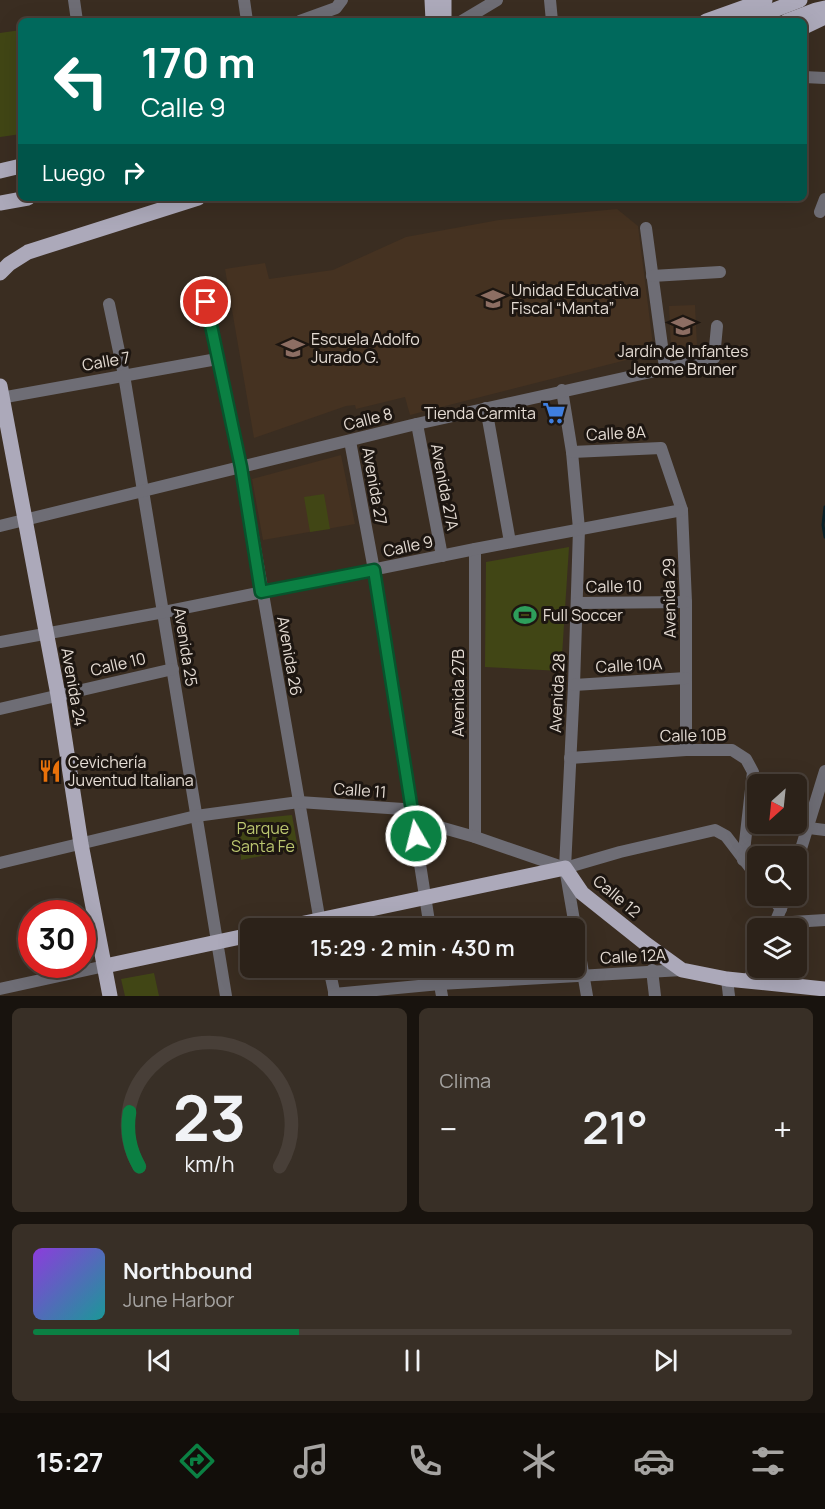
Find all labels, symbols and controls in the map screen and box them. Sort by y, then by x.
text: 170 m [141,33,256,91]
icon: left [42,42,120,120]
text: Calle 9 [141,88,226,125]
icon: right [117,156,150,189]
text: Luego [42,158,105,188]
pin [180,276,231,327]
place label: Unidad Educativa Fiscal “Manta” [511,279,639,319]
icon: arrive [189,285,222,318]
school or university icon: Unidad Educativa Fiscal “Manta” [480,286,506,312]
school or university icon: Jardín de Infantes Jerome Bruner [670,313,696,339]
place label: Escuela Adolfo Jurado G. [311,328,420,368]
school or university icon: Escuela Adolfo Jurado G. [280,335,306,361]
place label: Jardín de Infantes Jerome Bruner [618,340,748,380]
street label: Calle 7 [80,346,132,376]
supermarket icon: Tienda Carmita [541,400,567,426]
street label: Calle 8 [341,402,395,436]
place label: Tienda Carmita [424,402,536,424]
street label: Calle 8A [586,420,646,446]
street label: Avenida 27A [426,442,464,532]
street label: Avenida 27 [357,445,393,527]
street label: Calle 9 [381,530,435,562]
street label: Avenida 29 [657,558,681,638]
street label: Calle 10 [586,575,642,597]
sports icon: Full Soccer [512,602,538,628]
place label: Full Soccer [543,604,623,626]
street label: Avenida 25 [169,606,203,688]
street label: Avenida 26 [272,615,308,697]
street label: Avenida 24 [56,646,92,728]
street label: Calle 10 [88,647,148,681]
street label: Avenida 27B [447,649,469,737]
street label: Calle 10A [595,652,663,678]
street label: Avenida 28 [544,653,570,733]
street label: Calle 10B [660,723,726,747]
place label: Cevichería Juventud Italiana [68,751,194,791]
restaurant icon: Cevichería Juventud Italiana [37,758,63,784]
north arrow [747,774,807,834]
map controls [747,774,807,978]
street label: Calle 11 [333,777,387,803]
position arrow [384,804,448,868]
park label: Parque Santa Fe [231,817,295,857]
button: search [747,846,807,906]
street label: Calle 12 [589,870,645,922]
speed limit sign: 30 [18,900,96,978]
button: layers [747,918,807,978]
text: 15:29 · 2 min · 430 m [310,933,515,963]
street label: Calle 12A [600,943,666,969]
text: Clima [440,1067,491,1094]
text: 23 [173,1074,246,1160]
text: 21° [582,1096,648,1158]
text: − [440,1106,457,1151]
text: + [773,1106,792,1151]
text: km/h [184,1149,234,1178]
text: Northbound [123,1256,253,1286]
text: June Harbor [123,1286,235,1313]
icon: previous [143,1344,176,1377]
icon: pause [396,1344,429,1377]
icon: next [649,1344,682,1377]
icon: directions [176,1440,218,1482]
icon: music [290,1440,332,1482]
icon: phone [404,1440,446,1482]
icon: climate [518,1440,560,1482]
icon: car [633,1440,675,1482]
icon: filters [747,1440,789,1482]
text: 15:27 [36,1443,104,1480]

